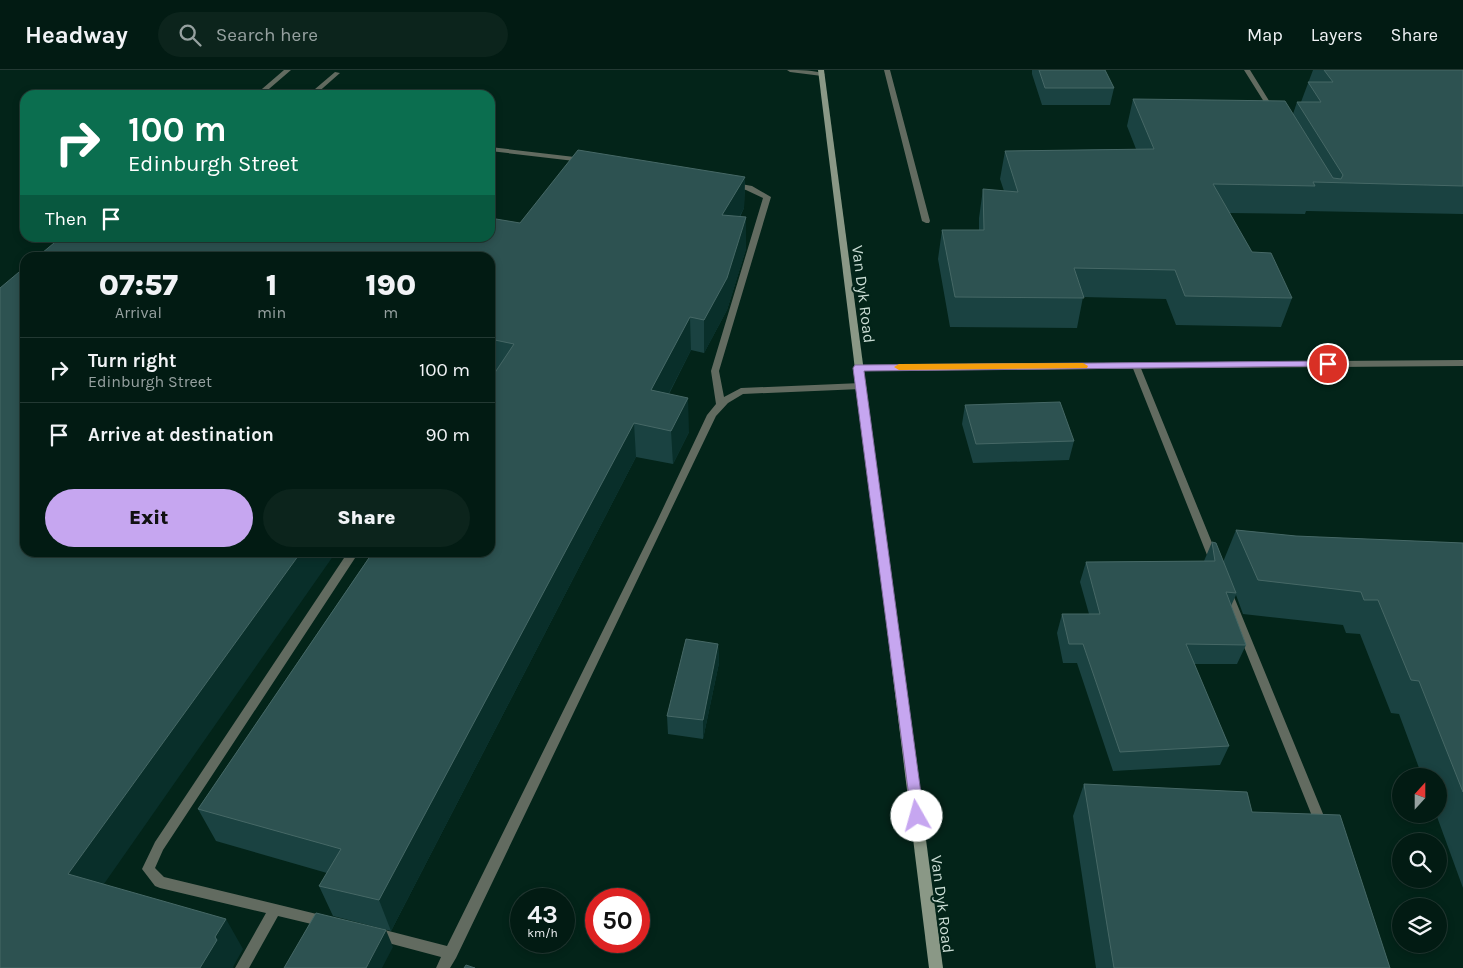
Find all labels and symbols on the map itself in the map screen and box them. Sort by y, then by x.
street label: Van Dyk Road [848,244,879,344]
pin [1307,343,1349,385]
north arrow [1392,768,1448,822]
position arrow [890,789,942,841]
street label: Van Dyk Road [927,854,958,954]
speed limit sign: 50 [585,888,650,953]

